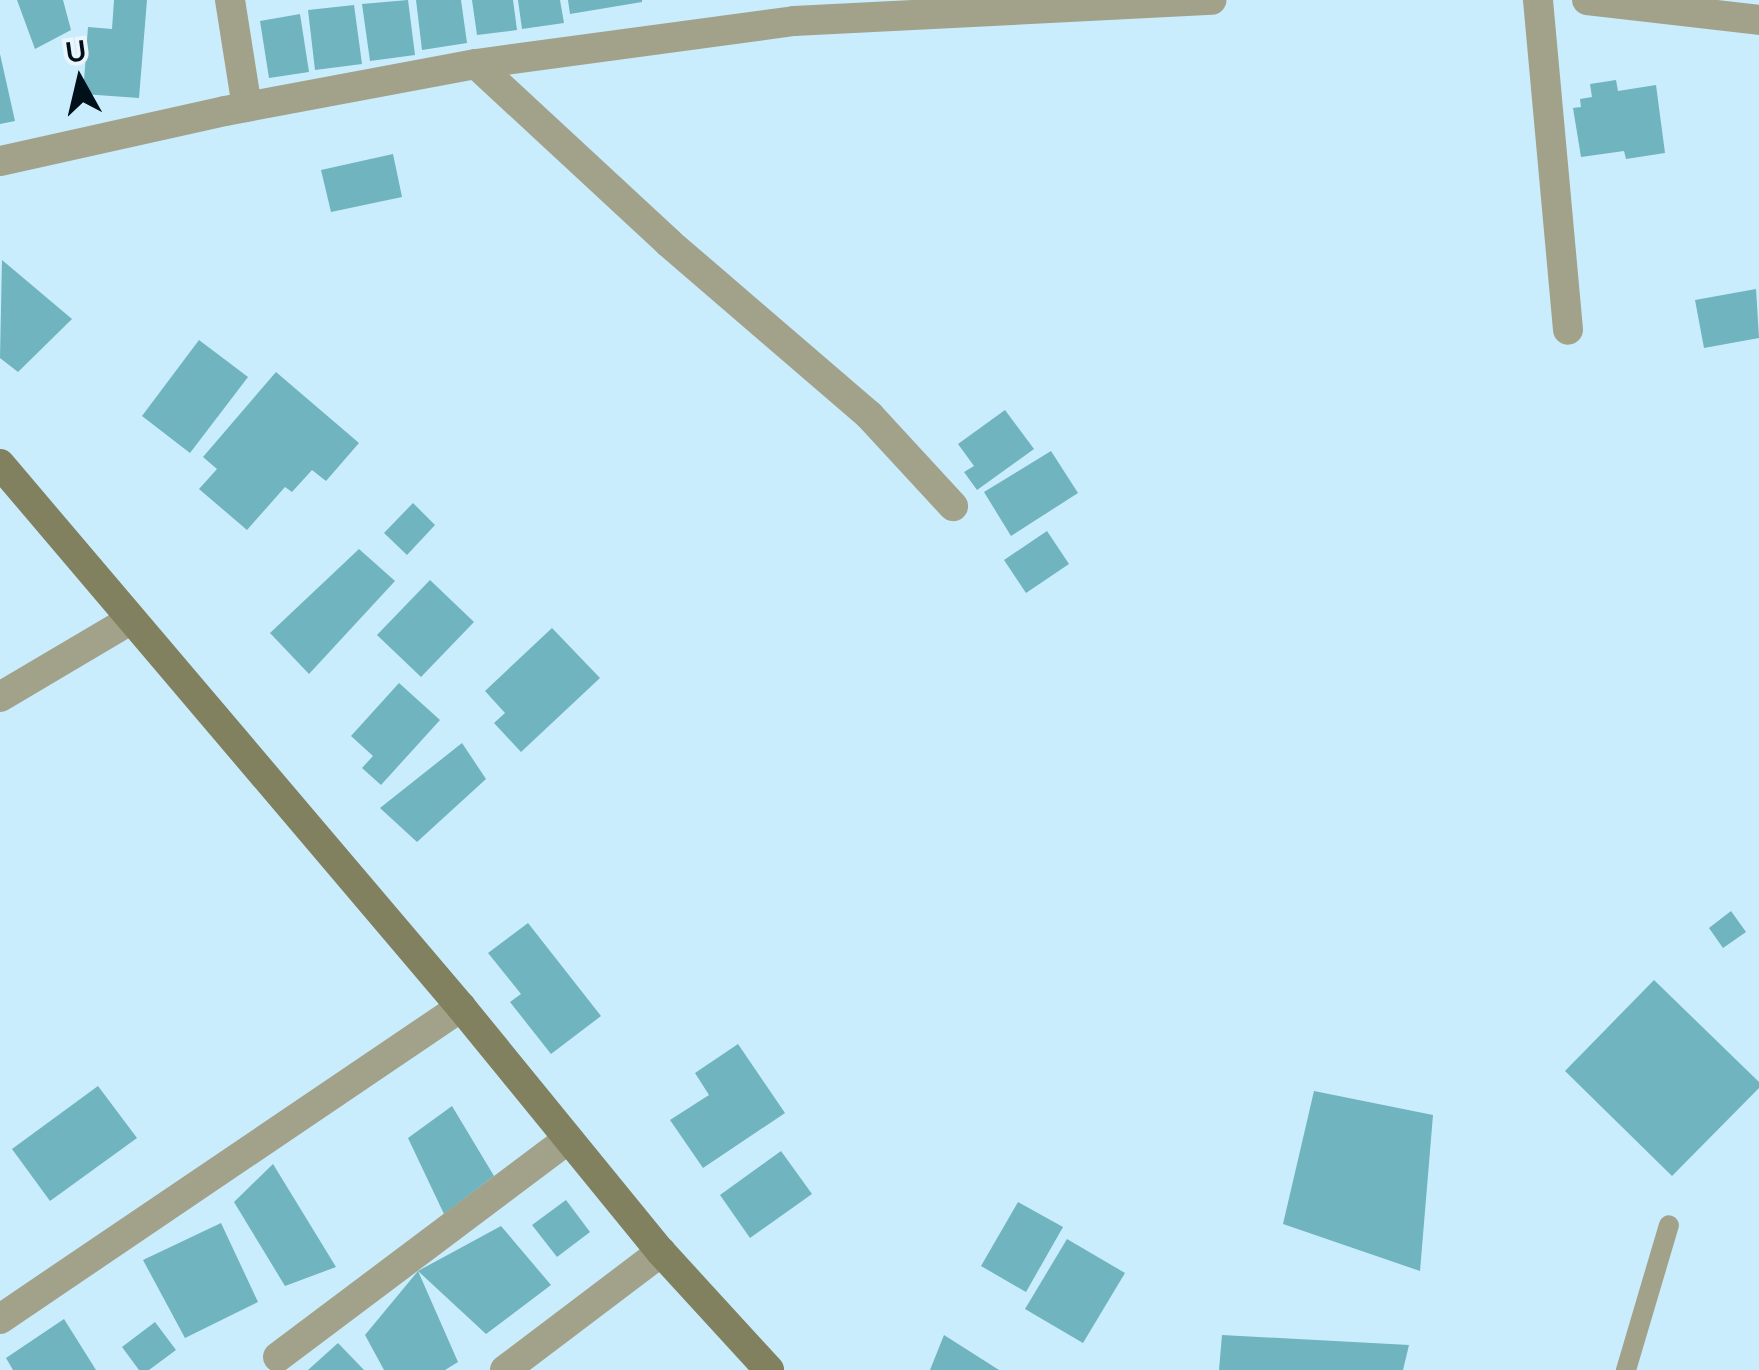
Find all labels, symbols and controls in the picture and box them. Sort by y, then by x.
north arrow [30,30,130,130]
text: U [63,32,88,69]

